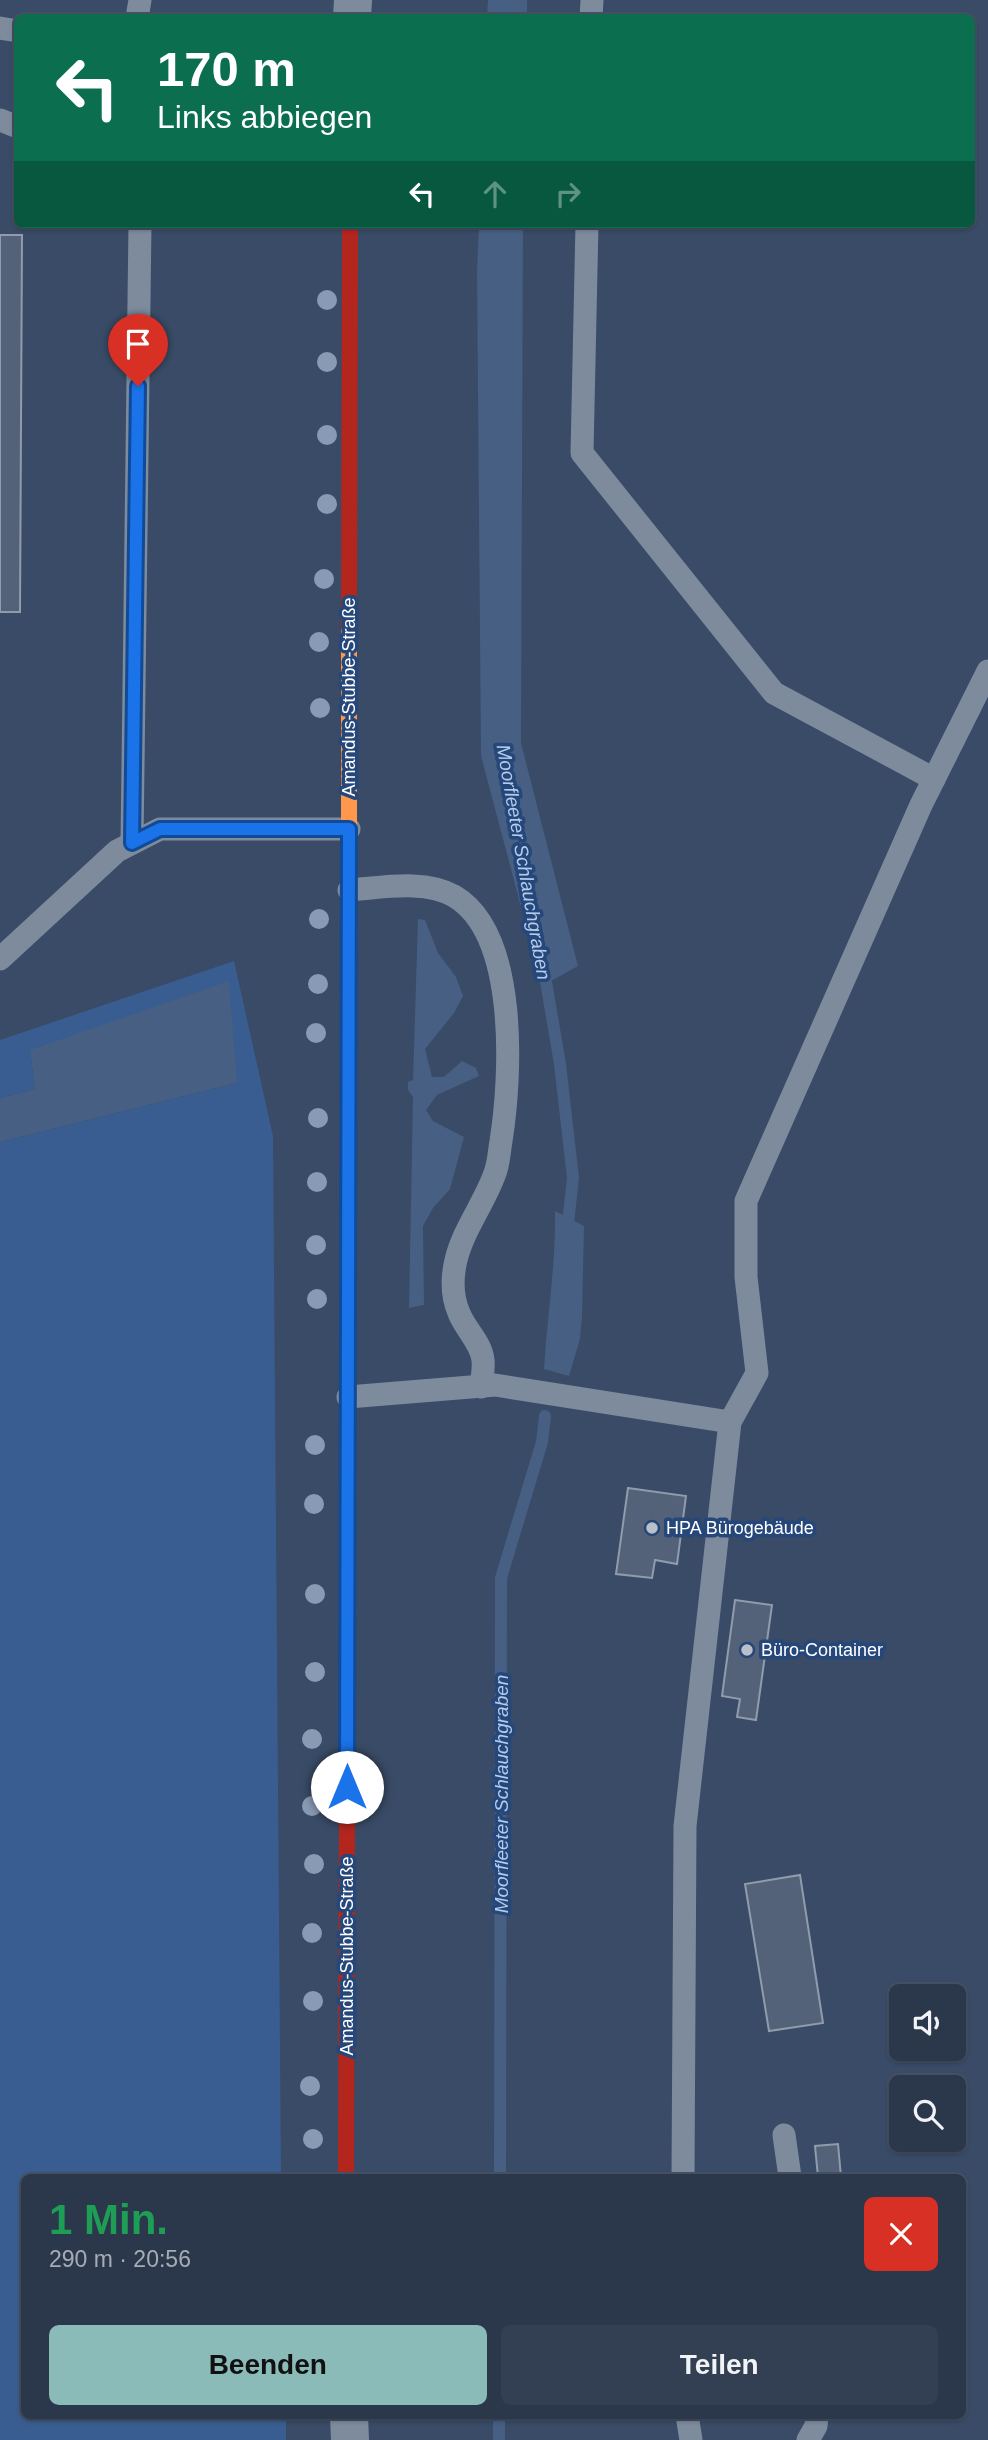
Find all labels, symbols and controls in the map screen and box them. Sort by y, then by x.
icon: left [42,42,133,133]
text: 170 m [157,42,296,96]
text: Links abbiegen [157,99,372,135]
icon: left [403,175,441,213]
icon: ahead [476,175,514,213]
icon: right [549,175,587,213]
pin [108,314,168,386]
icon: arrive [119,325,157,363]
street label: Amandus-Stubbe-Straße [339,597,359,797]
water label: Moorfleeter Schlauchgraben [492,743,555,981]
place label: HPA Bürogebäude [666,1518,814,1538]
marker: HPA Bürogebäude [644,1520,660,1536]
place label: Büro-Container [761,1640,883,1660]
marker: Büro-Container [739,1642,755,1658]
water label: Moorfleeter Schlauchgraben [491,1675,512,1913]
position arrow [310,1750,384,1824]
street label: Amandus-Stubbe-Straße [337,1856,357,2056]
map controls [889,1984,966,2152]
button: sound [889,1984,966,2061]
button: search [889,2075,966,2152]
text: 1 Min. [49,2196,168,2243]
button: close [864,2197,938,2271]
text: 290 m · 20:56 [49,2246,191,2272]
button: Beenden [49,2325,487,2405]
button: Teilen [501,2325,938,2405]

